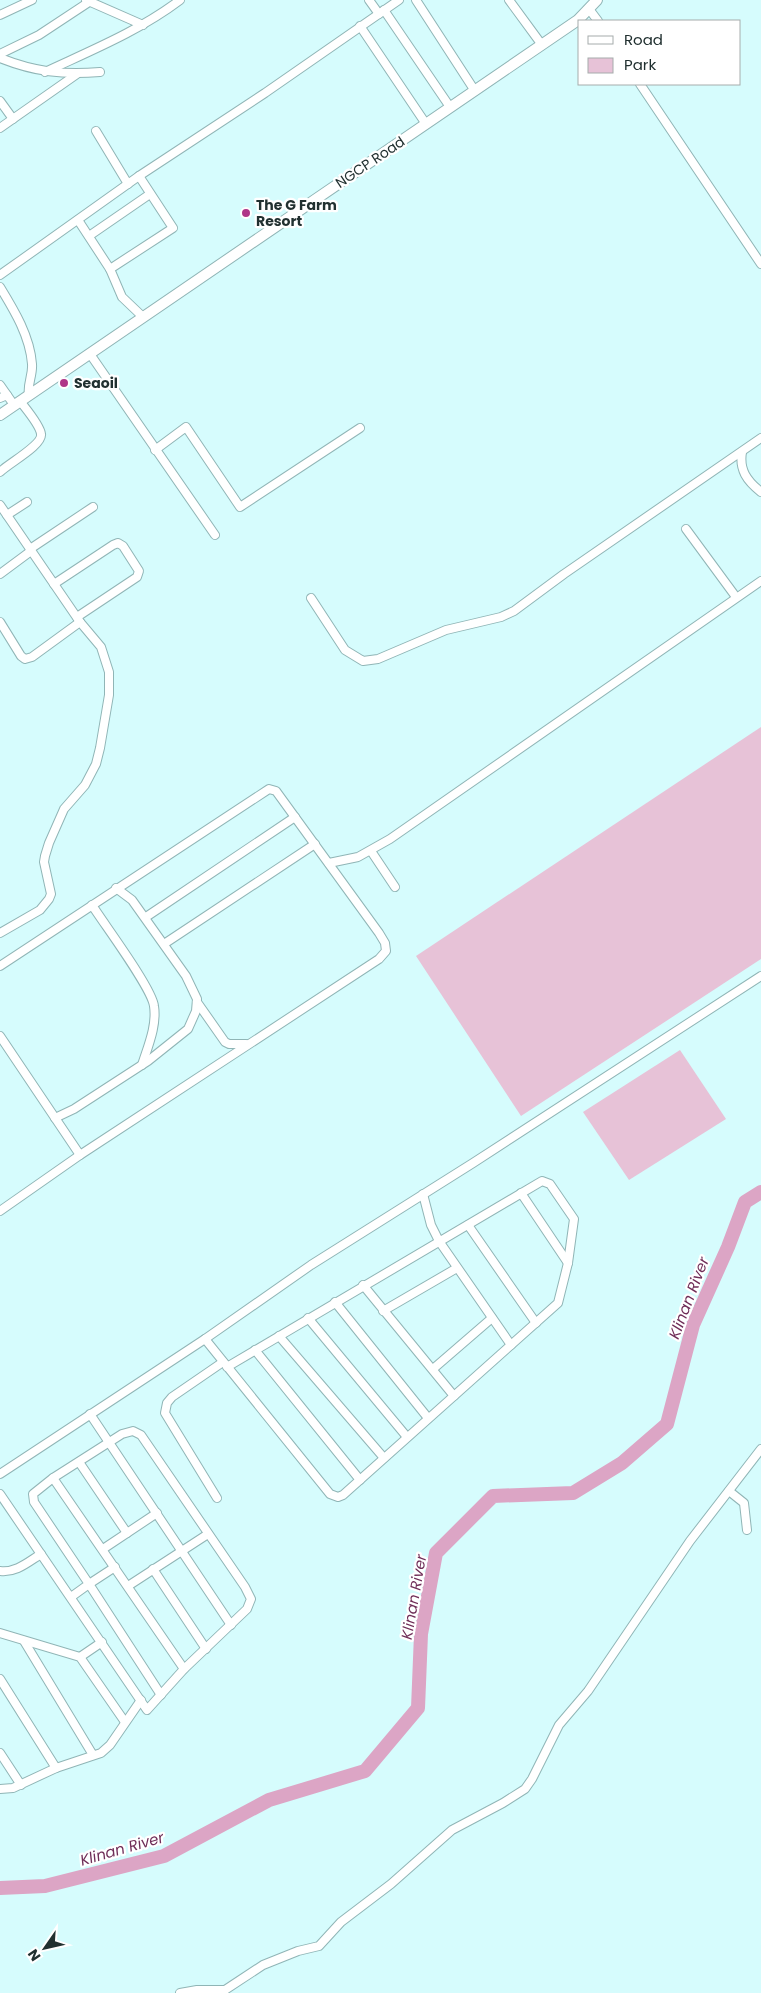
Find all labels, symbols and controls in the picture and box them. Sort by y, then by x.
legend [578,20,741,85]
text: Road [624,29,663,50]
text: Park [624,54,656,75]
street label: NGCP Road [331,131,409,193]
place label: The G Farm Resort [256,195,337,231]
marker: The G Farm Resort [240,207,252,219]
place label: Seaoil [74,373,118,393]
marker: Seaoil [58,377,70,389]
water label: Klinan River [663,1253,714,1342]
water label: Klinan River [396,1552,431,1641]
water label: Klinan River [77,1826,167,1871]
north arrow [20,1923,70,1973]
text: N [23,1945,45,1965]

